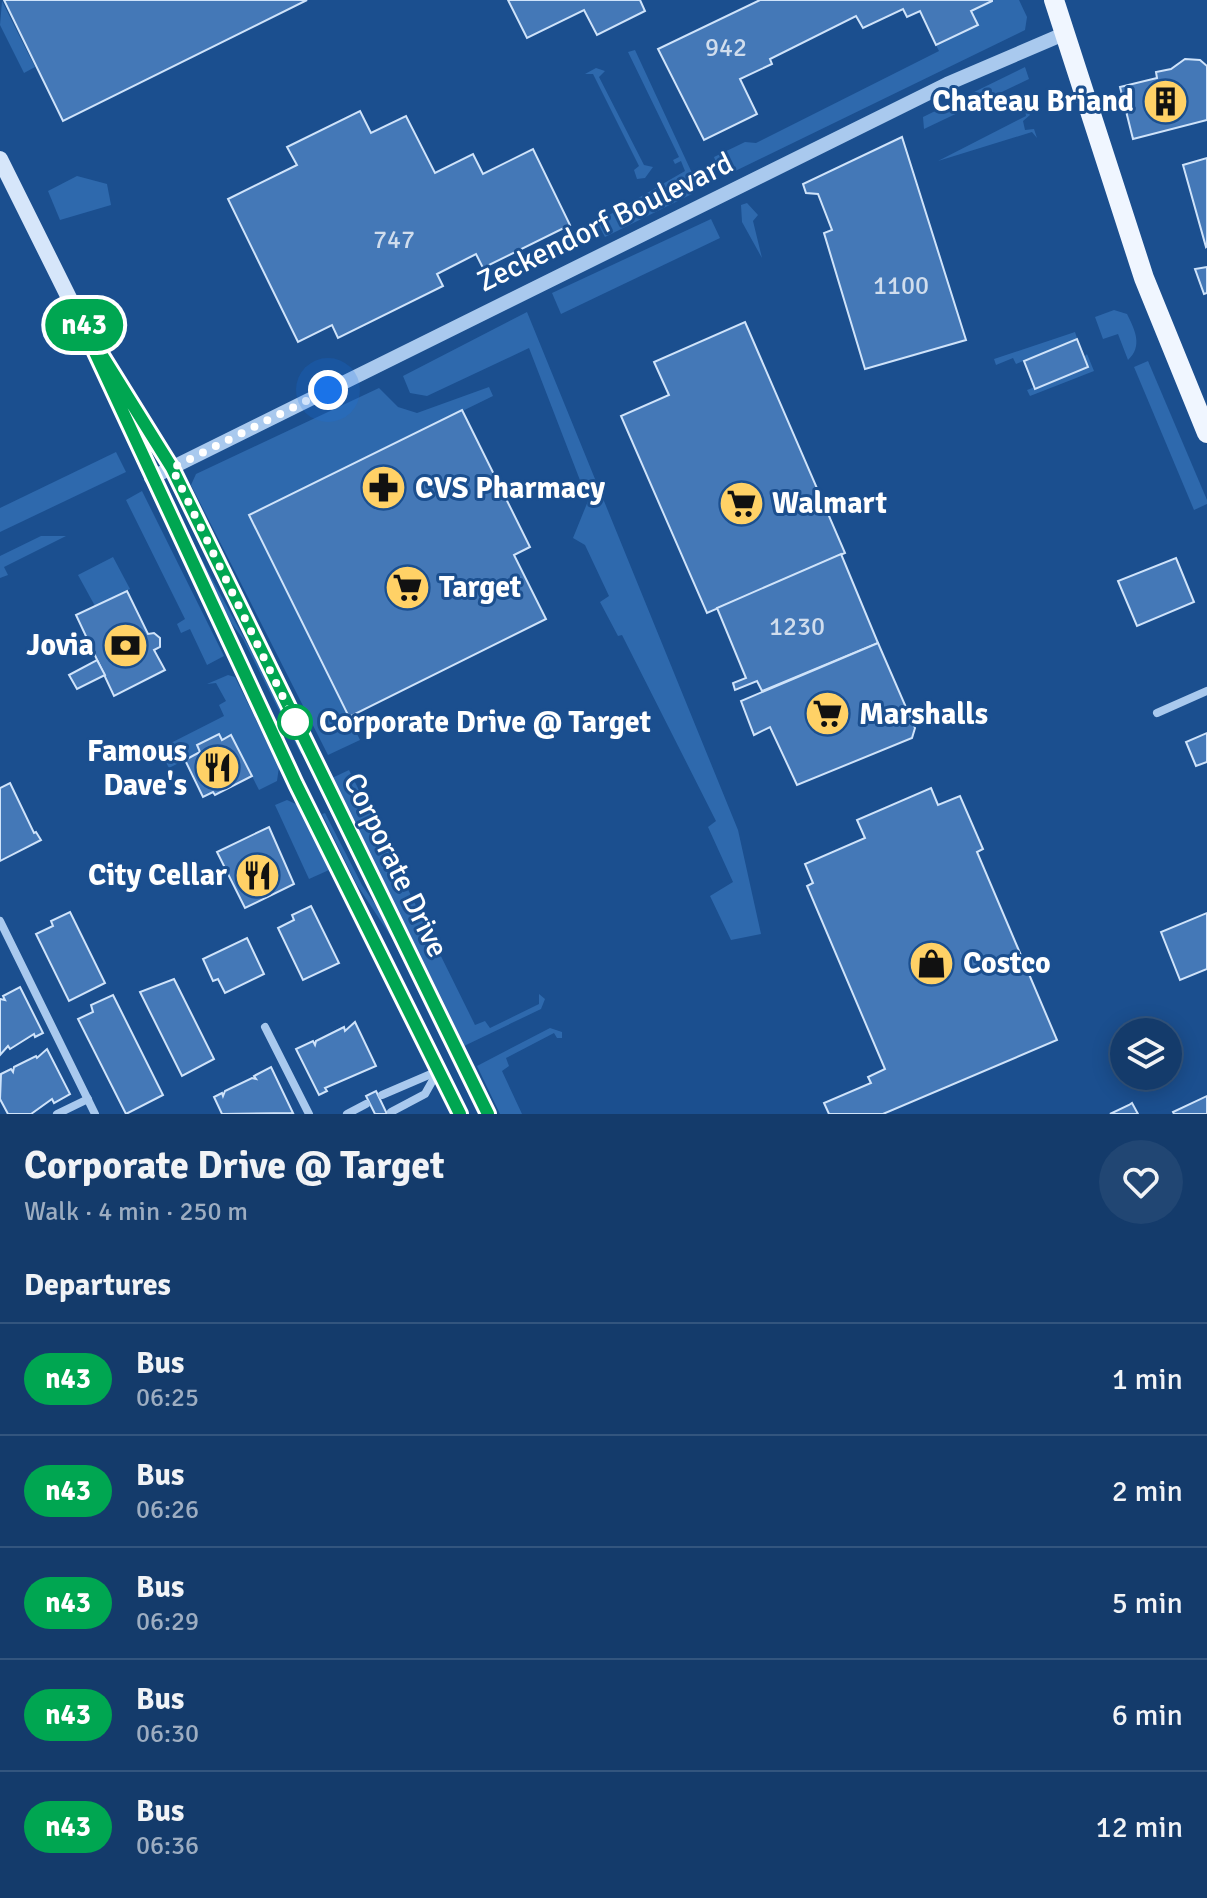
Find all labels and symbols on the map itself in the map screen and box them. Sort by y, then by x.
house number: 942 [705,32,747,64]
building icon: Chateau Briand [1141,77,1189,125]
place label: Chateau Briand [932,83,1134,120]
street label: Zeckendorf Boulevard [471,144,739,300]
house number: 747 [373,224,415,256]
house number: 1100 [873,270,929,302]
line badge: n43 [38,299,130,351]
your location [308,370,348,410]
pharmacy icon: CVS Pharmacy [360,464,408,512]
place label: CVS Pharmacy [415,470,605,507]
supermarket icon: Walmart [717,479,765,527]
place label: Walmart [772,485,887,522]
supermarket icon: Target [384,563,432,611]
place label: Target [439,569,521,606]
house number: 1230 [769,611,825,643]
bank icon: Jovia [101,621,149,669]
place label: Jovia [26,627,94,664]
supermarket icon: Marshalls [804,690,852,738]
place label: Marshalls [859,696,988,733]
place label: Corporate Drive @ Target [319,704,651,741]
marker: Corporate Drive @ Target [278,705,312,739]
place label: Famous Dave's [87,733,187,804]
restaurant icon: Famous Dave's [194,744,242,792]
street label: Corporate Drive [335,767,456,964]
restaurant icon: City Cellar [234,851,282,899]
place label: City Cellar [88,857,227,894]
shop icon: Costco [908,939,956,987]
place label: Costco [963,945,1051,982]

